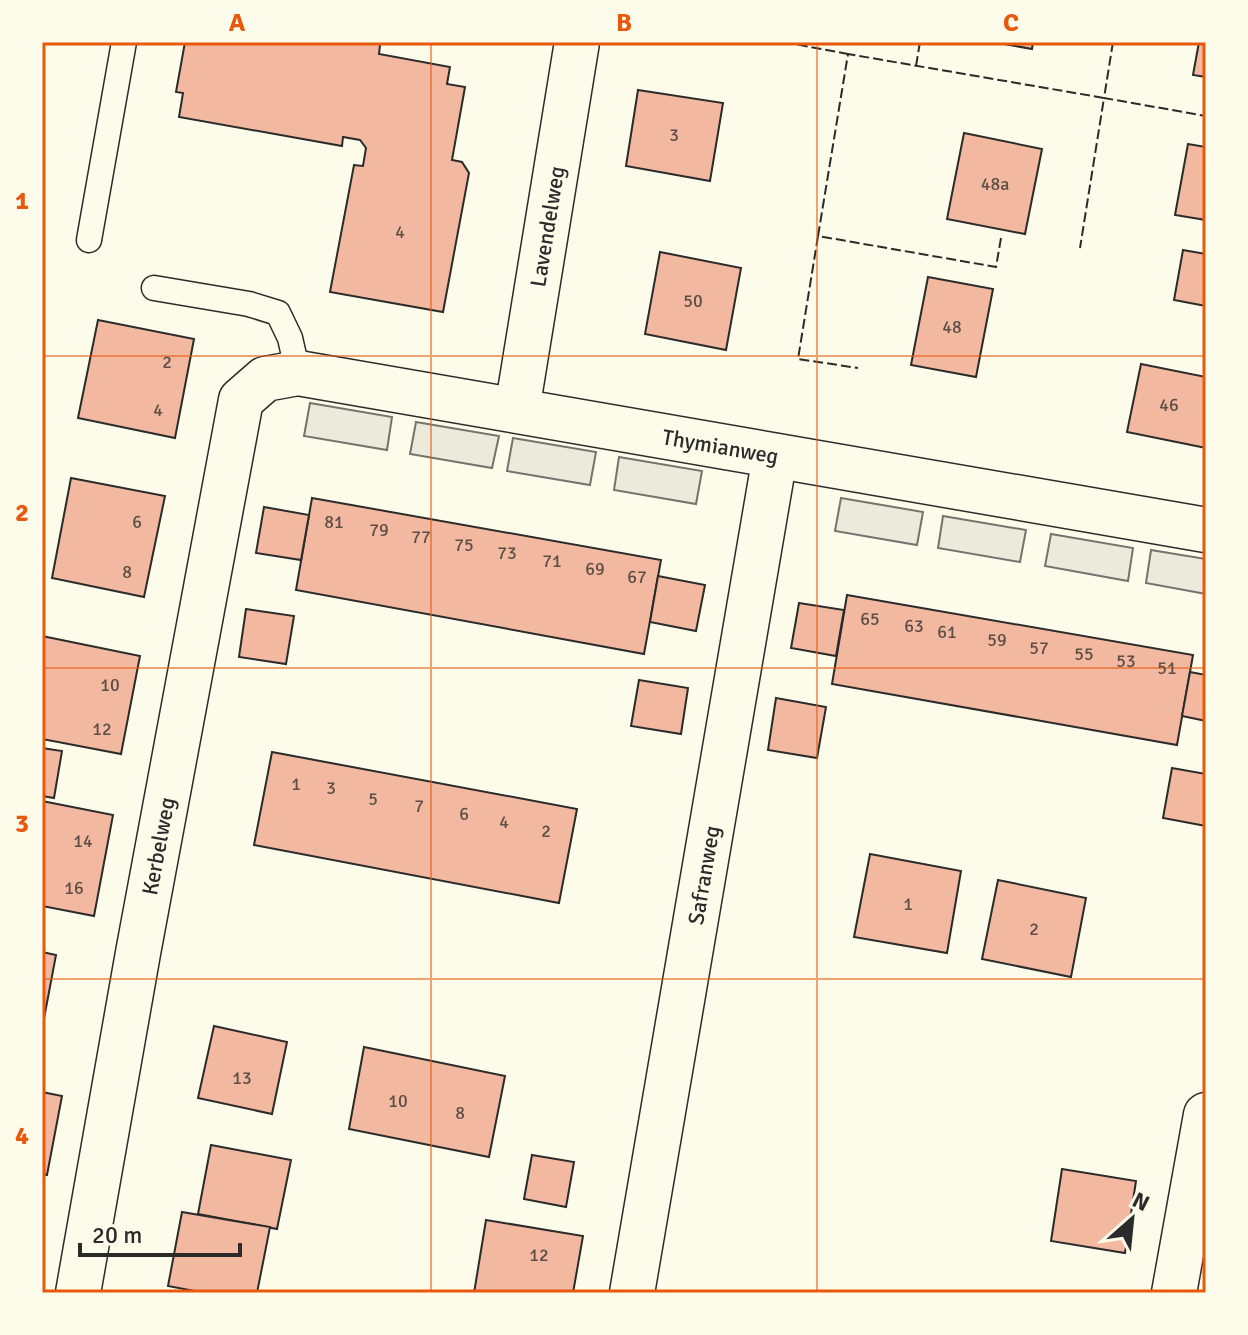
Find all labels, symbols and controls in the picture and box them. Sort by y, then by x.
text: A [229,7,246,39]
text: B [616,7,632,39]
text: C [1003,7,1019,39]
house number: 3 [669,124,679,146]
street label: Lavendelweg [524,164,571,289]
house number: 48a [981,173,1009,195]
text: 1 [15,185,29,217]
house number: 4 [395,221,405,243]
house number: 50 [683,290,703,312]
house number: 48 [942,316,962,338]
house number: 2 [162,351,172,373]
house number: 46 [1159,394,1179,416]
house number: 4 [153,399,163,421]
street label: Thymianweg [660,423,781,470]
text: 2 [15,497,29,529]
house number: 6 [132,511,142,533]
house number: 81 [324,511,344,533]
house number: 79 [369,519,389,541]
house number: 77 [411,526,431,548]
house number: 75 [454,534,474,556]
house number: 73 [497,542,517,564]
house number: 71 [542,550,562,572]
house number: 69 [585,558,605,580]
house number: 8 [122,561,132,583]
house number: 67 [627,566,647,588]
house number: 65 [860,608,880,630]
house number: 63 [904,615,924,637]
house number: 61 [937,621,957,643]
house number: 59 [987,629,1007,651]
house number: 57 [1029,637,1049,659]
house number: 55 [1074,643,1094,665]
house number: 53 [1116,650,1136,672]
house number: 51 [1157,657,1177,679]
house number: 10 [100,674,120,696]
house number: 12 [92,718,112,740]
house number: 1 [291,773,301,795]
house number: 3 [326,777,336,799]
house number: 5 [368,788,378,810]
street label: Kerbelweg [136,795,181,897]
house number: 7 [414,795,424,817]
house number: 6 [459,803,469,825]
text: 3 [15,808,29,840]
house number: 4 [499,811,509,833]
house number: 2 [541,820,551,842]
street label: Safranweg [682,823,726,927]
house number: 14 [73,830,93,852]
house number: 16 [64,877,84,899]
house number: 1 [903,893,913,915]
house number: 2 [1029,918,1039,940]
house number: 13 [232,1067,252,1089]
house number: 10 [388,1090,408,1112]
house number: 8 [455,1102,465,1124]
text: 4 [15,1120,29,1152]
north arrow [1092,1179,1172,1259]
text: N [1128,1186,1154,1217]
scale bar [80,1207,240,1257]
text: 20 m [92,1220,142,1250]
house number: 12 [529,1244,549,1266]

